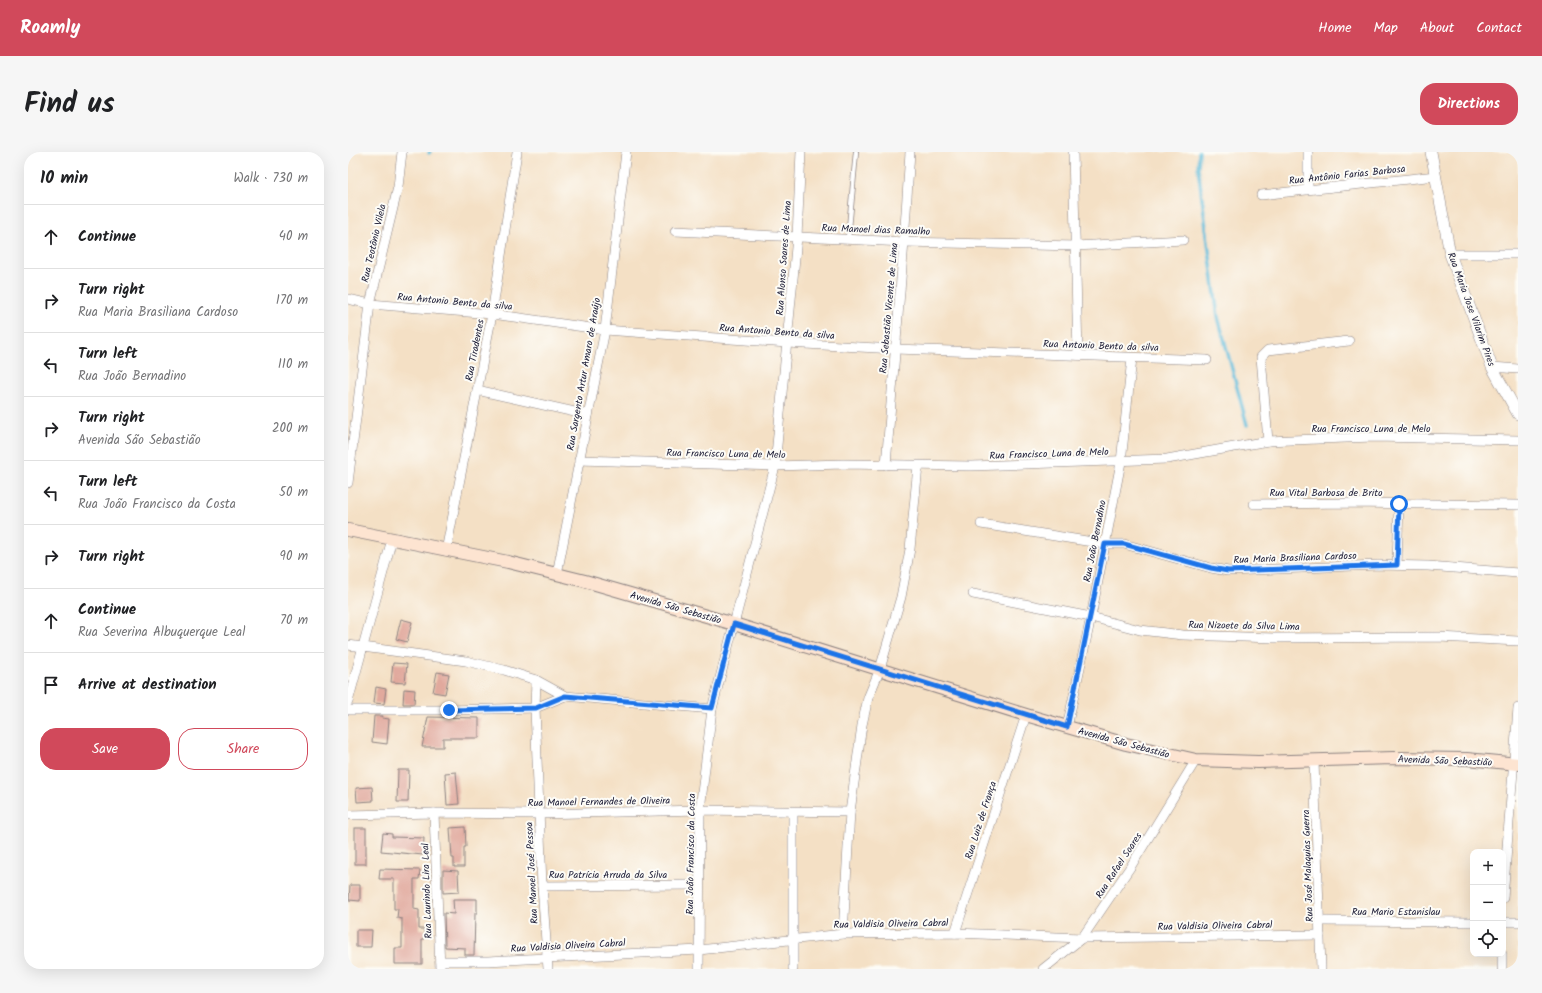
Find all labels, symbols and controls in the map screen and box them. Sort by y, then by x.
text: Roamly [20,13,80,43]
text: Home [1318,17,1352,39]
text: Map [1374,17,1398,39]
text: About [1420,17,1454,39]
text: Contact [1476,17,1522,39]
text: Find us [24,82,115,127]
button: Directions [1420,83,1518,125]
street label: Rua Antônio Farias Barbosa [1288,161,1406,189]
text: 10 min [40,165,88,192]
text: Walk · 730 m [233,168,308,189]
street label: Rua Alonso Soares de Lima [772,200,796,316]
street label: Rua Teotônio Vilela [357,202,391,284]
street label: Rua Manoel dias Ramalho [821,220,931,240]
text: Continue [78,225,136,249]
icon: ahead [40,226,62,248]
text: 40 m [279,226,308,247]
street label: Rua Sebastião Vicente de Lima [875,242,903,374]
street label: Rua Maria Jose Vilarim Pires [1443,250,1499,369]
text: Turn right [78,278,145,302]
street label: Rua Antonio Bento da silva [397,289,514,315]
icon: right [40,290,62,312]
text: 170 m [276,290,308,311]
street label: Rua Sargento Artur Amaro de Araújo [563,296,605,452]
text: Rua Maria Brasiliana Cardoso [78,302,238,323]
street label: Rua Tiradentes [461,317,489,382]
street label: Rua Antonio Bento da silva [719,320,836,344]
street label: Rua Antonio Bento da silva [1043,336,1159,356]
text: Turn left [78,342,138,366]
icon: left [40,354,62,376]
text: 110 m [278,354,308,375]
text: Rua João Bernadino [78,366,186,387]
text: Turn right [78,406,145,430]
icon: right [40,418,62,440]
text: 200 m [272,418,308,439]
street label: Rua Francisco Luna de Melo [1311,421,1431,437]
text: Avenida São Sebastião [78,430,201,451]
street label: Rua Francisco Luna de Melo [989,444,1109,464]
street label: Rua Francisco Luna de Melo [666,445,786,463]
text: Turn left [78,470,138,494]
icon: left [40,482,62,504]
text: 50 m [279,482,308,503]
street label: Rua Vital Barbosa de Brito [1269,485,1383,501]
text: Rua João Francisco da Costa [78,494,236,515]
route start [1390,495,1408,513]
street label: Rua João Bernadino [1079,498,1111,584]
text: Turn right [78,545,145,569]
icon: right [40,546,62,568]
text: 90 m [280,546,308,567]
street label: Rua Maria Brasiliana Cardoso [1233,548,1357,568]
street label: Avenida São Sebastião [628,587,724,629]
text: Continue [78,598,136,622]
icon: ahead [40,610,62,632]
text: 70 m [280,610,308,631]
street label: Rua Nizoete da Silva Lima [1188,617,1300,635]
text: Rua Severina Albuquerque Leal [78,622,245,643]
text: Arrive at destination [78,673,217,697]
icon: arrive [40,674,62,696]
route end [440,701,458,719]
street label: Avenida São Sebastião [1076,723,1172,763]
button: Save [40,728,170,770]
button: Share [178,728,308,770]
street label: Avenida São Sebastião [1398,751,1493,771]
street label: Rua Luiz de França [961,779,1001,862]
street label: Rua Manoel Fernandes de Oliveira [528,793,671,811]
street label: Rua João Francisco da Costa [682,793,700,915]
street label: Rua José Malaquias Guerra [1298,809,1318,922]
street label: Rua Manoel José Pessoa [521,821,543,924]
street label: Rua Rafael Soares [1091,829,1147,902]
street label: Rua Laurindo Lira Leal [417,842,437,939]
map controls [1470,849,1506,957]
button: + [1470,849,1506,885]
street label: Rua Patrícia Arruda da Silva [549,867,668,883]
button: − [1470,885,1506,921]
street label: Rua Mario Estanislau [1352,904,1441,920]
street label: Rua Valdisia Oliveira Cabral [833,915,949,933]
street label: Rua Valdisia Oliveira Cabral [1157,917,1273,935]
button: locate [1470,921,1506,957]
street label: Rua Valdisia Oliveira Cabral [510,935,626,957]

